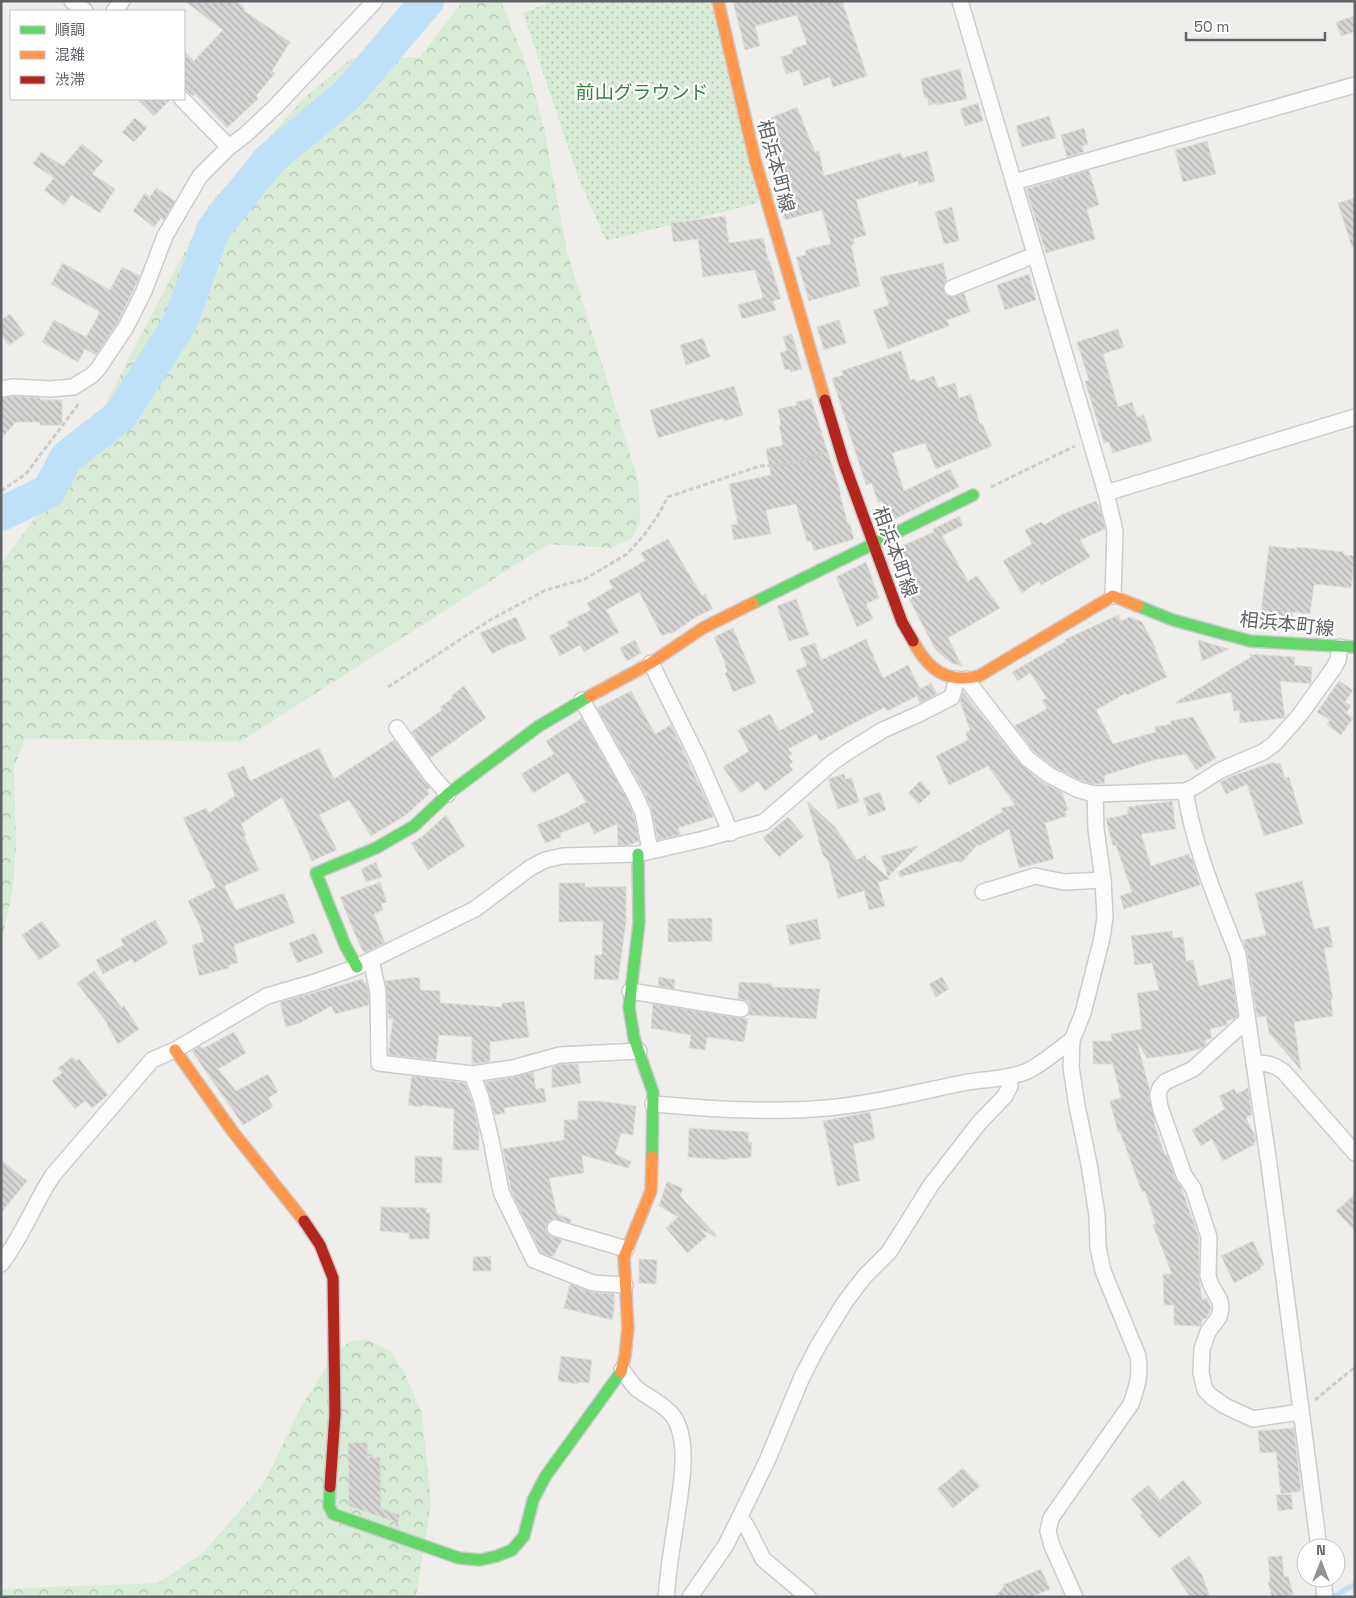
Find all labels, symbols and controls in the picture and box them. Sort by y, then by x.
legend [10,10,185,100]
scale bar [1186,10,1325,42]
text: 50 m [1194,17,1229,36]
text: 順調 [55,20,85,39]
text: 混雑 [55,45,85,64]
text: 渋滞 [55,70,85,89]
park label: 前山グラウンド [575,80,709,105]
street label: 相浜本町線 [752,117,800,215]
street label: 相浜本町線 [867,503,923,601]
street label: 相浜本町線 [1238,607,1336,641]
north arrow [1296,1538,1346,1588]
text: N [1316,1541,1326,1559]

